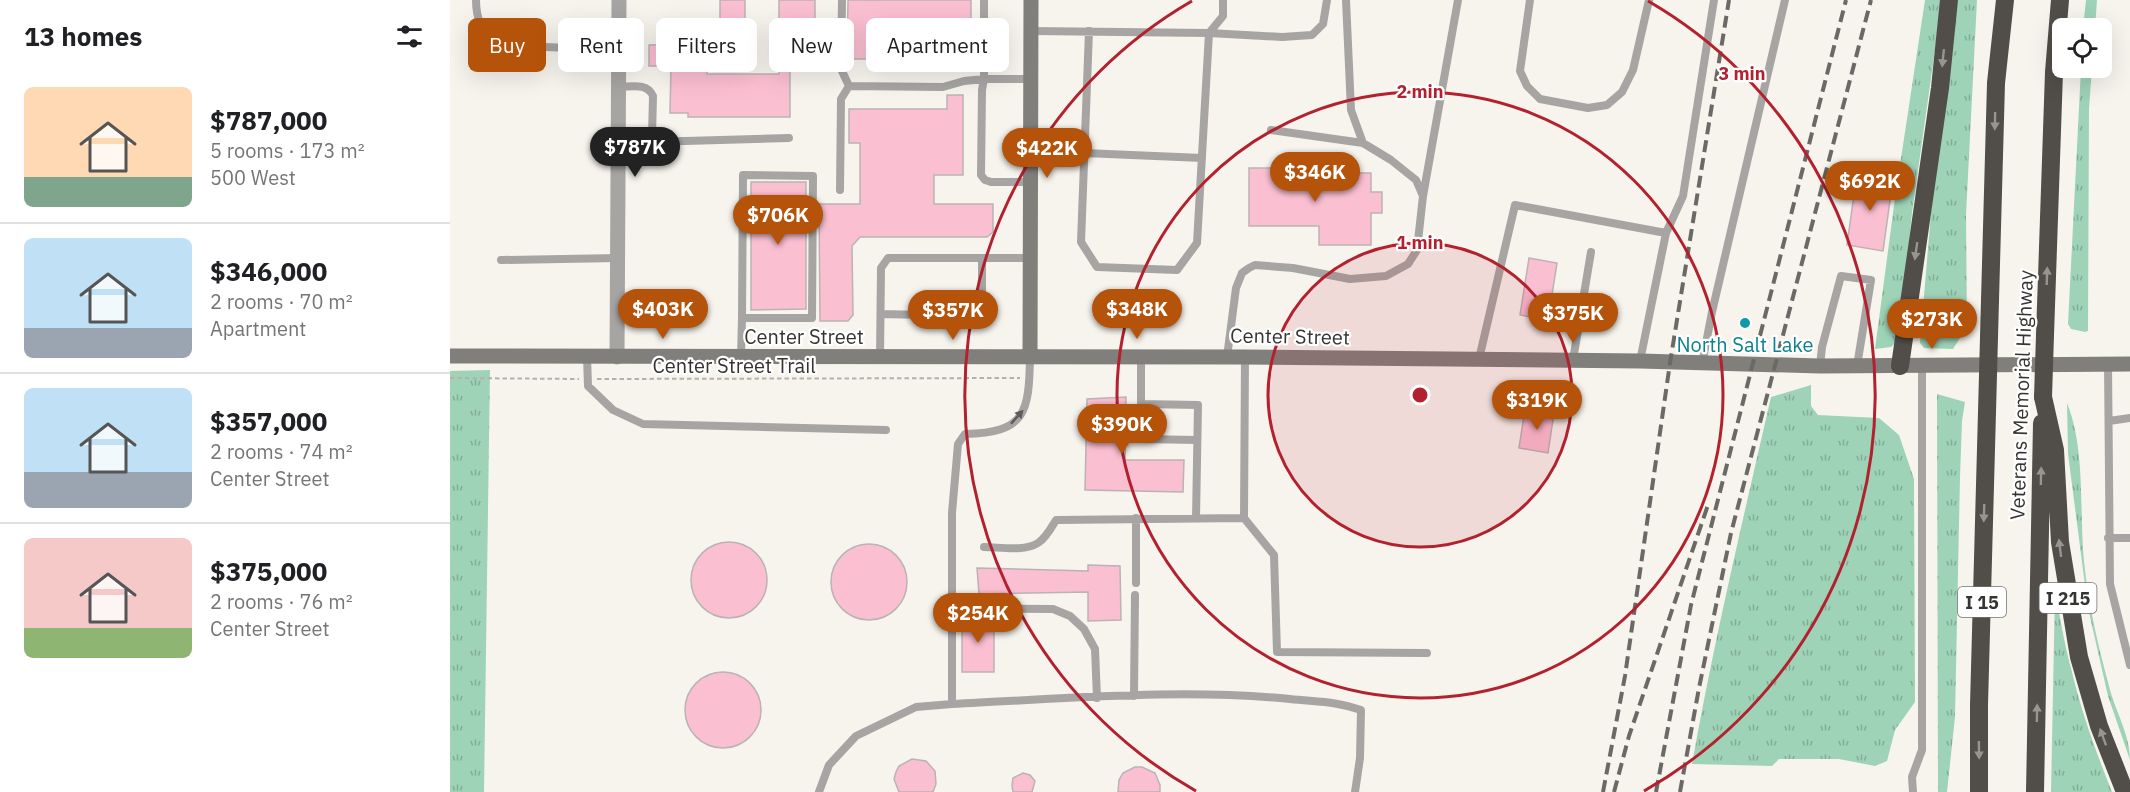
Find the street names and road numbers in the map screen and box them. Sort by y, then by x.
street label: Veterans Memorial Highway [2003,270,2039,520]
street label: Center Street [1230,321,1350,351]
street label: Center Street [744,323,864,350]
street label: Center Street Trail [652,352,816,379]
road number: I 215 [2040,583,2096,613]
road number: I 15 [1958,587,2006,617]

